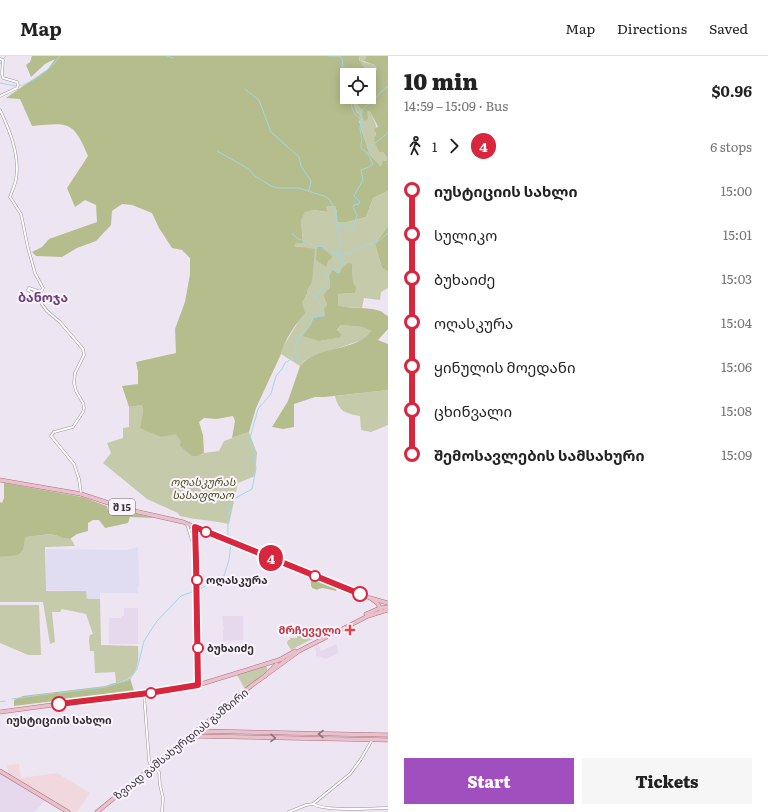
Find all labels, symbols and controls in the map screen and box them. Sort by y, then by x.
text: Map [20,14,62,42]
text: Map [565,18,595,38]
text: Directions [617,18,687,38]
text: Saved [709,18,748,38]
text: 10 min [404,64,478,97]
map controls [340,68,376,104]
button: locate [340,68,376,104]
text: $0.96 [711,79,752,102]
text: 14:59 – 15:09 · Bus [404,96,508,115]
icon: walk [404,135,426,157]
icon: forward [443,135,465,157]
text: 4 [479,136,488,156]
text: 1 [432,137,437,156]
text: 6 stops [710,137,752,156]
text: იუსტიციის სახლი [434,179,578,202]
text: 15:00 [721,181,752,200]
text: სულიკო [434,223,497,246]
text: 15:01 [723,225,752,244]
text: ბუხაიძე [434,267,495,290]
text: 15:03 [721,269,752,288]
district label: ბანოჯა [18,287,68,306]
text: ოღასკურა [434,311,513,334]
text: 15:04 [721,313,752,332]
text: ყინულის მოედანი [434,355,576,378]
text: 15:06 [721,357,752,376]
text: ცხინვალი [434,399,512,422]
text: 15:08 [721,401,752,420]
text: შემოსავლების სამსახური [434,443,645,466]
text: 15:09 [721,445,752,464]
park label: ოღასკურას სასაფლაო [171,473,236,502]
road number: შ 15 [109,499,135,515]
unlabelled marker [200,526,212,538]
line badge: 4 [258,545,284,571]
text: 4 [267,548,275,568]
unlabelled marker [309,570,321,582]
place label: ოღასკურა [206,571,268,587]
marker: ოღასკურა [191,574,203,586]
unlabelled marker [352,586,368,602]
place label: მრჩეველი [279,621,341,637]
marker: მრჩეველი [344,624,356,636]
place label: ბუხაიძე [207,639,254,655]
marker: ბუხაიძე [192,642,204,654]
street label: ზვიად გამსახურდიას გამზირი [110,684,251,803]
unlabelled marker [145,687,157,699]
marker: იუსტიციის სახლი [51,696,67,712]
place label: იუსტიციის სახლი [6,711,112,727]
one-way arrow [318,730,324,738]
one-way arrow [270,734,276,742]
button: Start [404,758,574,804]
button: Tickets [582,758,752,804]

